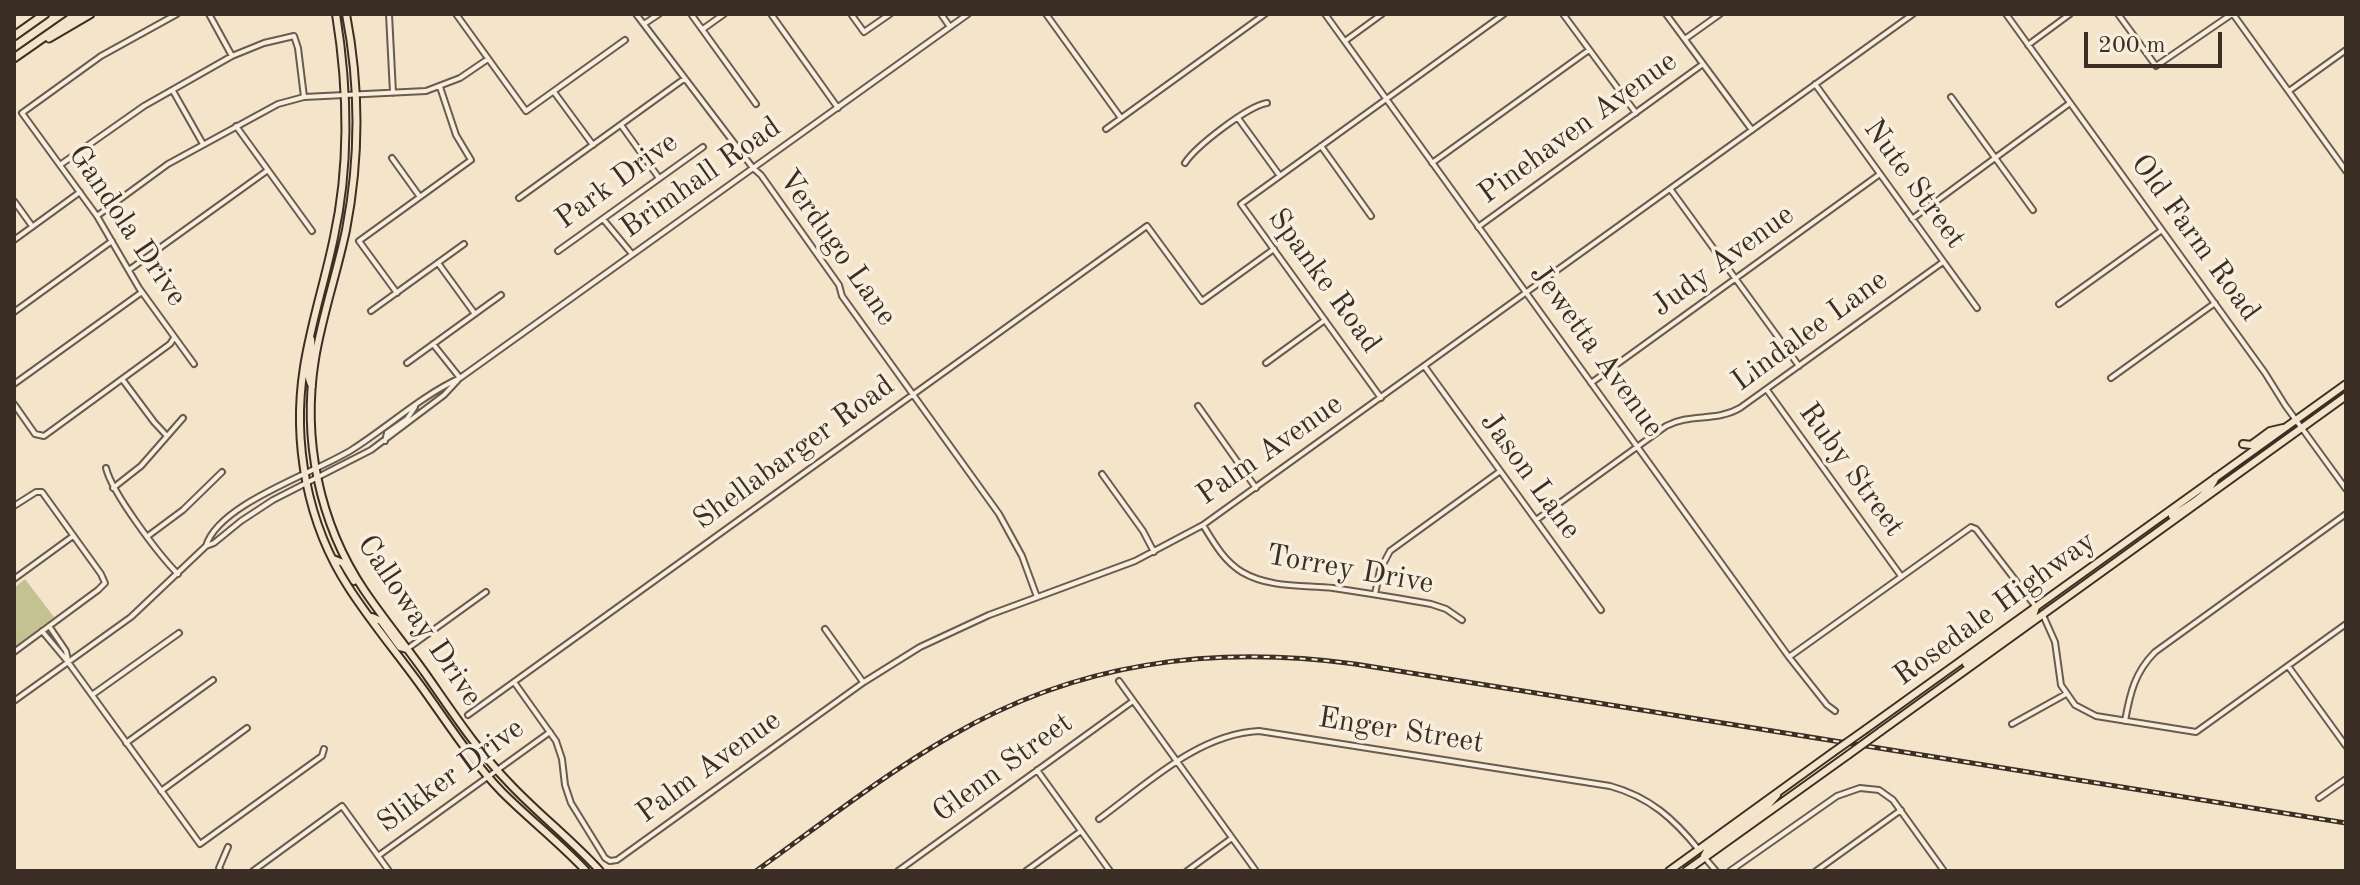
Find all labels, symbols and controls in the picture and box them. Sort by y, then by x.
scale bar [2088,16,2226,66]
text: 200 m [2098,34,2166,58]
street label: Pinehaven Avenue [1472,44,1684,212]
street label: Brimhall Road [614,109,788,247]
street label: Nute Street [1855,112,1973,256]
street label: Park Drive [549,125,685,237]
street label: Gandola Drive [60,139,194,313]
street label: Old Farm Road [2122,147,2268,329]
street label: Verdugo Lane [770,163,904,333]
street label: Judy Avenue [1645,197,1801,325]
street label: Spanke Road [1260,202,1388,360]
street label: Jewetta Avenue [1521,257,1671,445]
street label: Lindalee Lane [1725,262,1895,400]
street label: Shellabarger Road [686,368,902,538]
street label: Palm Avenue [1190,387,1350,513]
street label: Ruby Street [1790,396,1912,544]
street label: Jason Lane [1472,405,1588,547]
street label: Rosedale Highway [1887,524,2103,694]
street label: Calloway Drive [349,529,489,713]
street label: Torrey Drive [1264,538,1436,602]
street label: Enger Street [1316,700,1486,762]
street label: Palm Avenue [630,703,788,831]
street label: Glenn Street [926,705,1080,831]
street label: Slikker Drive [371,711,531,841]

